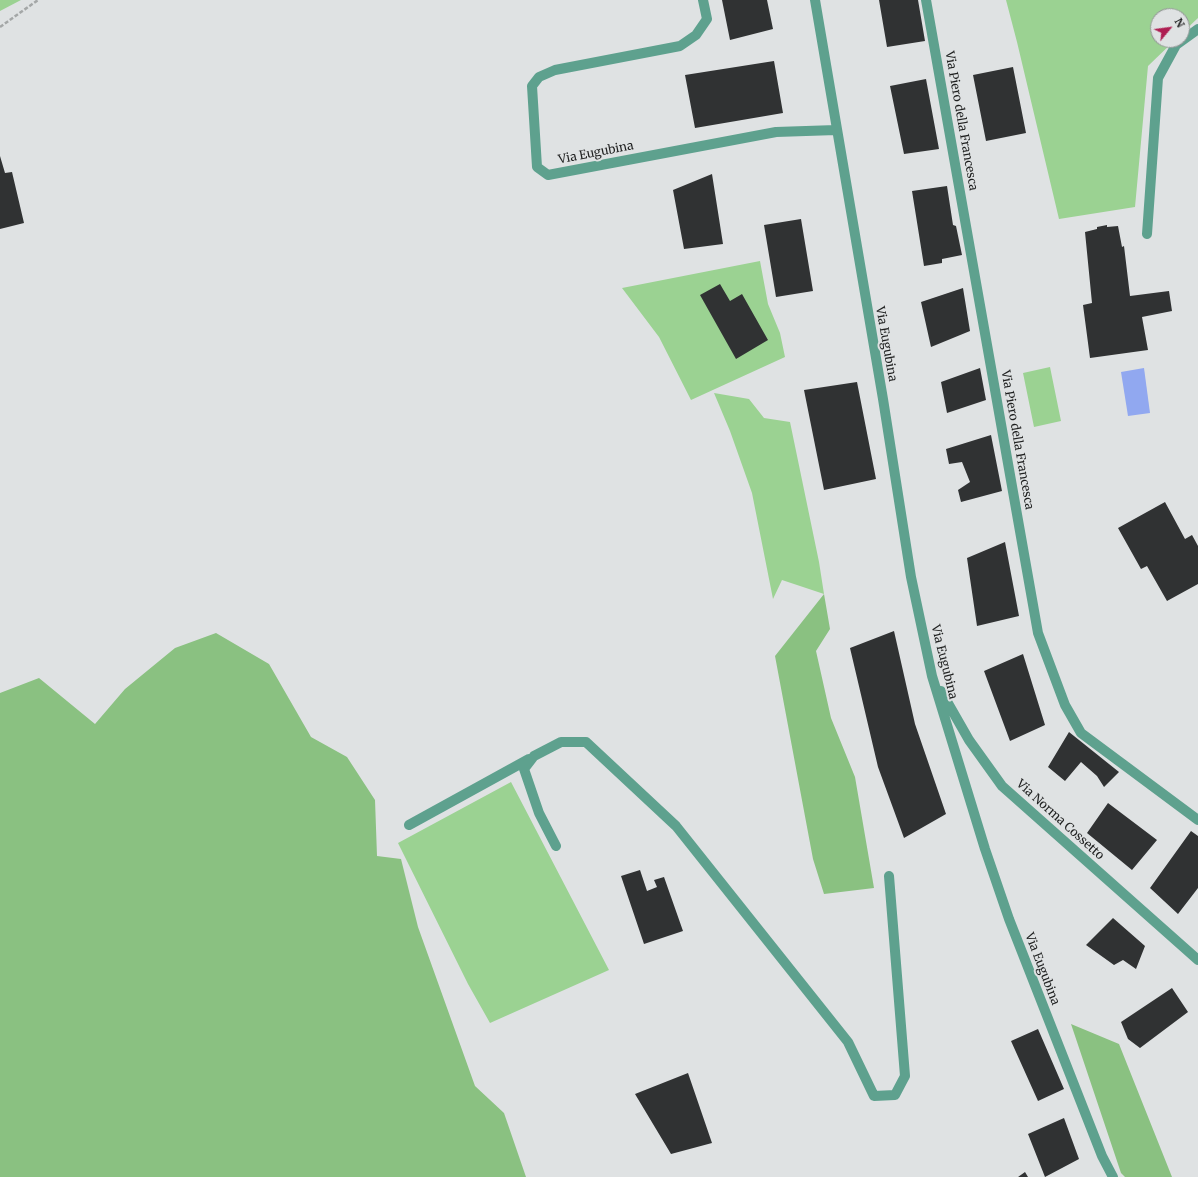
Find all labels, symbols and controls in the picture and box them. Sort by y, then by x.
north arrow [1150,8,1190,48]
text: N [1171,15,1188,30]
street label: Via Piero della Francesca [942,50,980,192]
street label: Via Eugubina [557,139,635,167]
street label: Via Eugubina [872,305,900,383]
street label: Via Piero della Francesca [998,369,1036,511]
street label: Via Eugubina [928,623,960,701]
street label: Via Norma Cossetto [1013,777,1107,863]
street label: Via Eugubina [1022,931,1062,1007]

